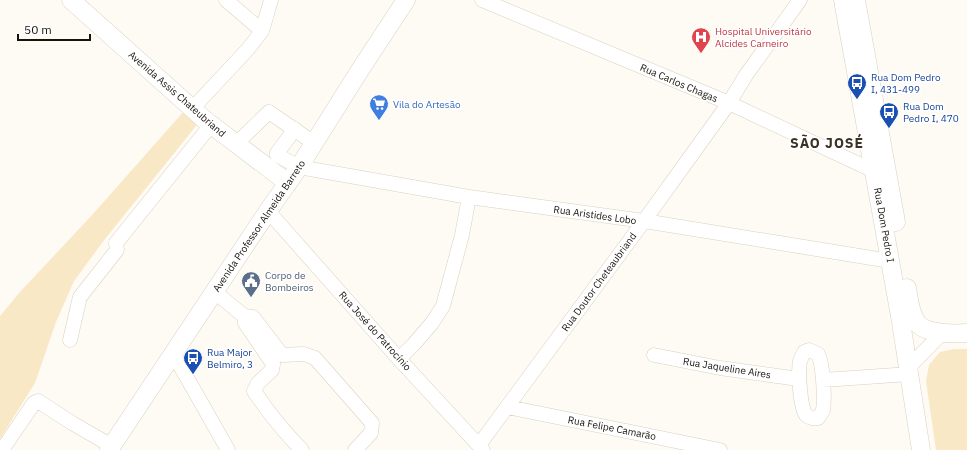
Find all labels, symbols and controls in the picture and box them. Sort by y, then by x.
scale bar [18,16,90,42]
text: 50 m [24,22,52,37]
place label: Hospital Universitário Alcides Carneiro [715,25,812,50]
hospital icon: Hospital Universitário Alcides Carneiro [690,26,712,54]
street label: Avenida Assis Chateubriand [126,48,228,140]
street label: Rua Carlos Chagas [638,61,720,105]
place label: Rua Dom Pedro I, 431-499 [871,71,941,96]
bus stop icon: Rua Dom Pedro I, 431-499 [846,72,868,100]
supermarket icon: Vila do Artesão [368,93,390,121]
place label: Vila do Artesão [393,98,461,111]
place label: Rua Dom Pedro I, 470 [903,100,959,125]
bus stop icon: Rua Dom Pedro I, 470 [878,101,900,129]
district label: SÃO JOSÉ [790,133,864,152]
street label: Avenida Professor Almeida Barreto [210,157,308,294]
street label: Rua Dom Pedro I [871,186,897,264]
street label: Rua Aristides Lobo [553,203,638,227]
street label: Rua Doutor Cheteaubriand [559,230,639,334]
place label: Corpo de Bombeiros [265,269,314,294]
public building icon: Corpo de Bombeiros [240,270,262,298]
street label: Rua José do Patrocínio [336,289,414,374]
place label: Rua Major Belmiro, 3 [207,346,253,371]
bus stop icon: Rua Major Belmiro, 3 [182,347,204,375]
street label: Rua Jaqueline Aires [682,355,772,381]
street label: Rua Felipe Camarão [567,413,658,443]

